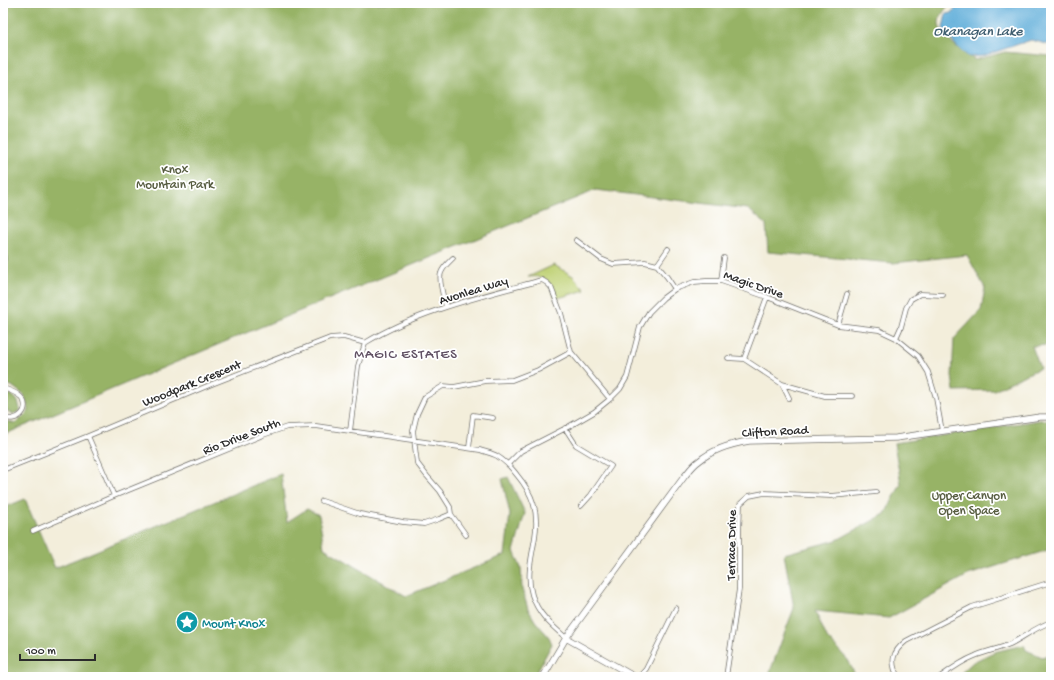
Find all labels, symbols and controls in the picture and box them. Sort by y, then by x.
water label: Okanagan Lake [934,24,1023,41]
park label: Knox Mountain Park [136,163,215,193]
street label: Magic Drive [721,268,785,303]
street label: Avonlea Way [438,274,510,309]
district label: MAGIC ESTATES [354,347,458,364]
street label: Woodpark Crescent [140,357,245,411]
street label: Rio Drive South [201,416,283,459]
street label: Clifton Road [742,423,810,442]
park label: Upper Canyon Open Space [932,489,1007,519]
street label: Terrace Drive [724,509,741,582]
place icon: Mount Knox [174,609,200,635]
place label: Mount Knox [202,617,266,632]
scale bar [20,636,95,662]
text: 100 m [25,645,56,659]

